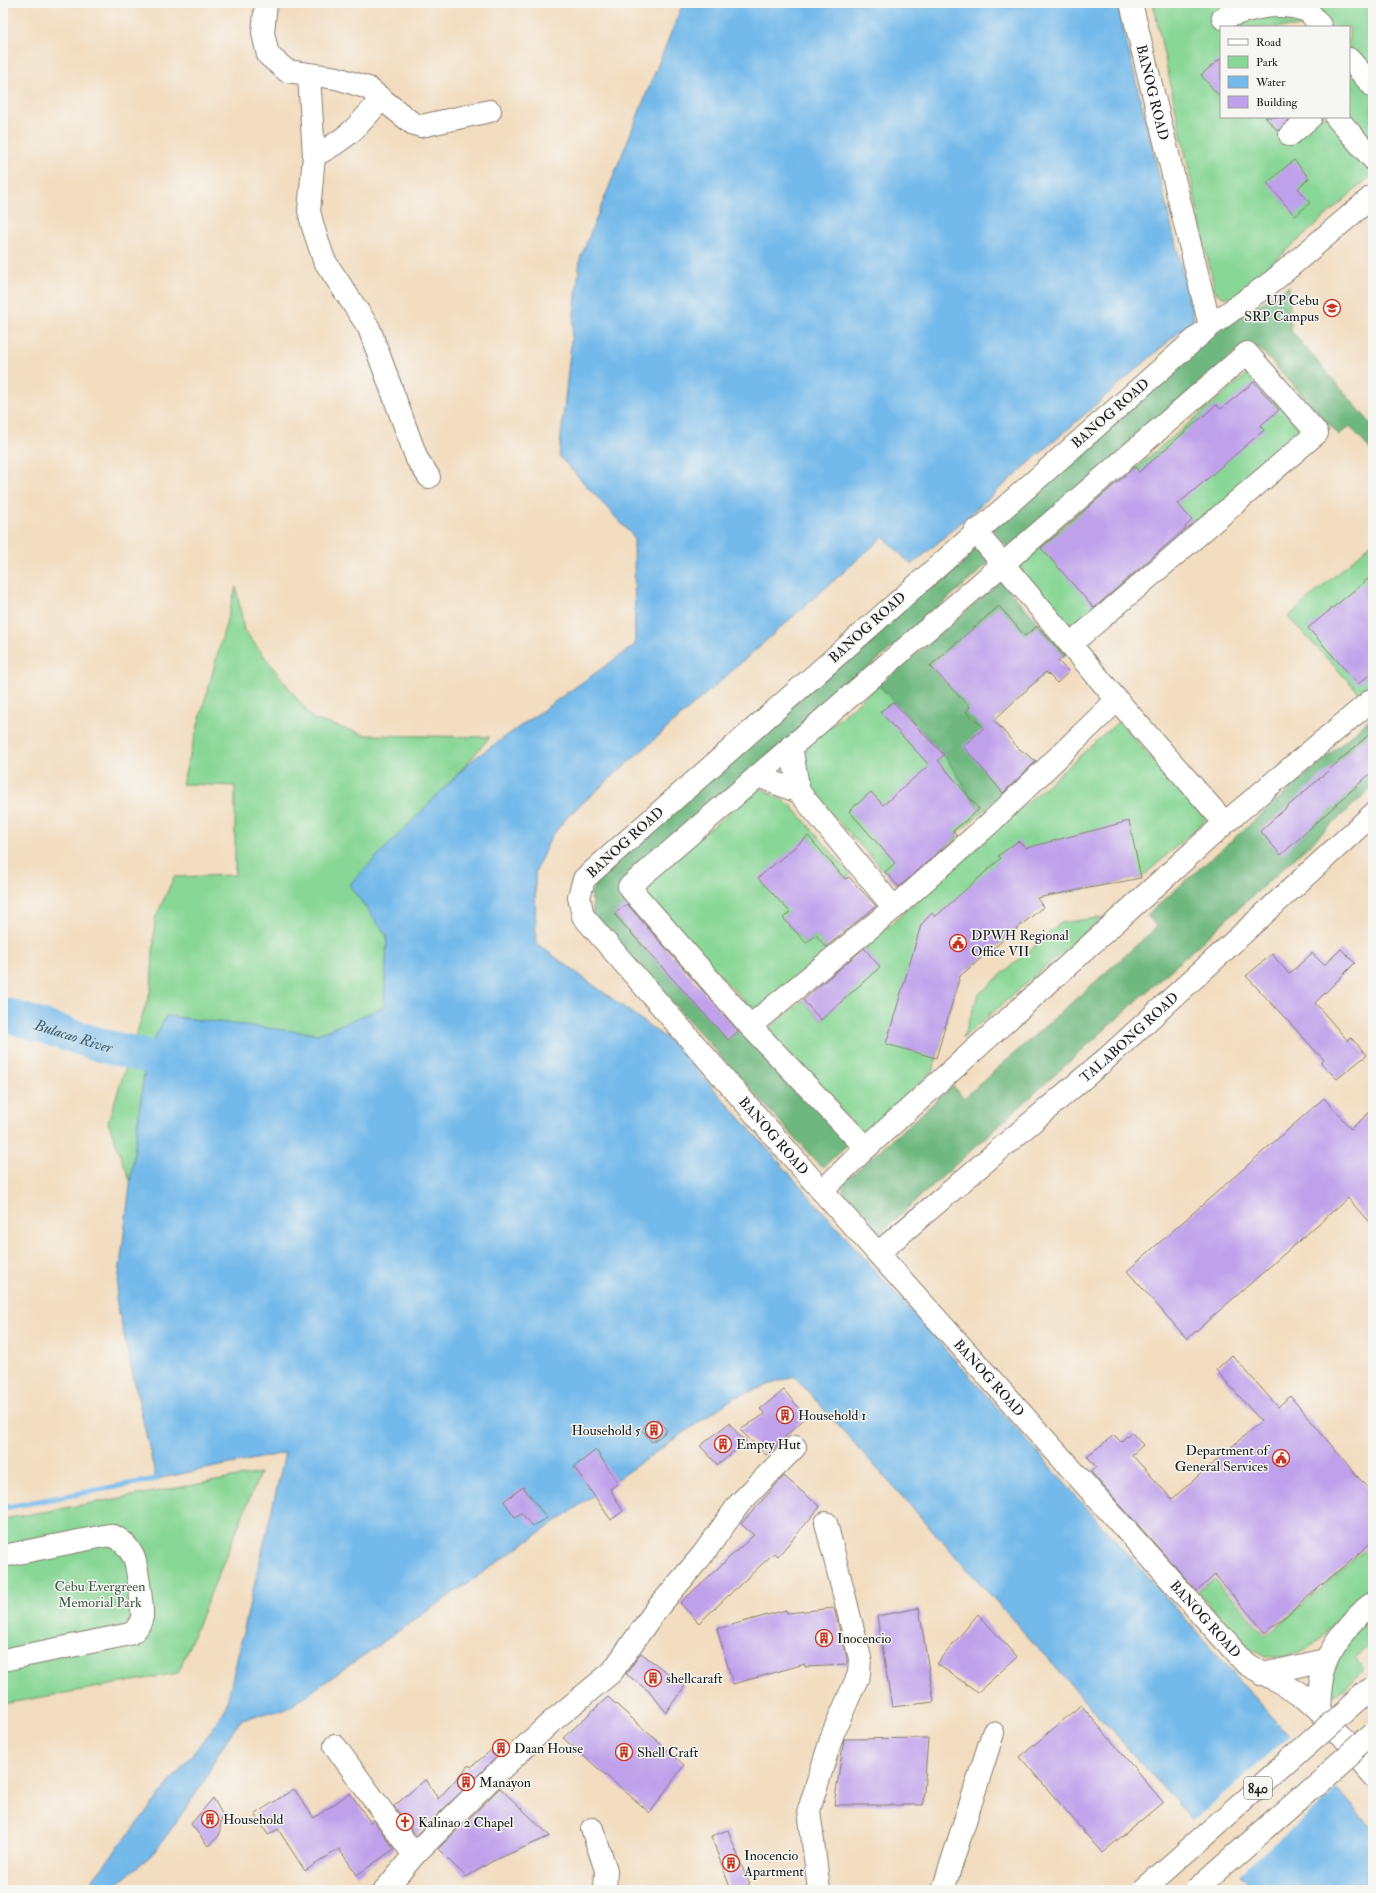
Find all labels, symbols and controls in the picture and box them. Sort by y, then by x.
legend [1220,26,1350,118]
text: Road [1256,35,1281,50]
street label: BANOG ROAD [1132,43,1172,142]
text: Park [1256,55,1278,70]
text: Water [1255,75,1286,90]
text: Building [1256,95,1299,110]
place label: UP Cebu SRP Campus [1244,292,1319,326]
school or university icon: UP Cebu SRP Campus [1322,298,1342,318]
street label: BANOG ROAD [1068,375,1153,452]
street label: BANOG ROAD [825,588,909,666]
street label: BANOG ROAD [583,803,667,881]
place label: DPWH Regional Office VII [971,927,1069,960]
public building icon: DPWH Regional Office VII [948,933,968,953]
street label: TALABONG ROAD [1077,989,1182,1086]
water label: Bulacao River [31,1015,115,1058]
street label: BANOG ROAD [735,1093,812,1178]
street label: BANOG ROAD [950,1336,1028,1420]
building icon: Household 1 [775,1405,795,1425]
place label: Household 1 [798,1407,866,1424]
building icon: Household 5 [644,1420,664,1440]
place label: Household 5 [572,1422,642,1439]
building icon: Empty Hut [713,1434,733,1454]
place label: Empty Hut [736,1436,801,1454]
place label: Department of General Services [1175,1442,1270,1475]
public building icon: Department of General Services [1271,1448,1291,1468]
street label: BANOG ROAD [1166,1577,1244,1661]
park label: Cebu Evergreen Memorial Park [55,1578,145,1611]
building icon: Inocencio [814,1628,834,1648]
place label: Inocencio [837,1630,892,1647]
building icon: shellcaraft [643,1668,663,1688]
place label: shellcaraft [666,1670,723,1687]
building icon: Daan House [491,1738,511,1758]
place label: Daan House [514,1740,583,1757]
building icon: Shell Craft [614,1742,634,1762]
place label: Shell Craft [637,1744,699,1761]
building icon: Manayon [456,1772,476,1792]
place label: Manayon [479,1774,531,1792]
road number: 840 [1244,1777,1272,1799]
building icon: Household [200,1809,220,1829]
place label: Household [223,1811,283,1828]
church icon: Kalinao 2 Chapel [395,1812,415,1832]
place label: Kalinao 2 Chapel [418,1814,514,1832]
place label: Inocencio Apartment [743,1847,804,1881]
building icon: Inocencio Apartment [721,1853,741,1873]

